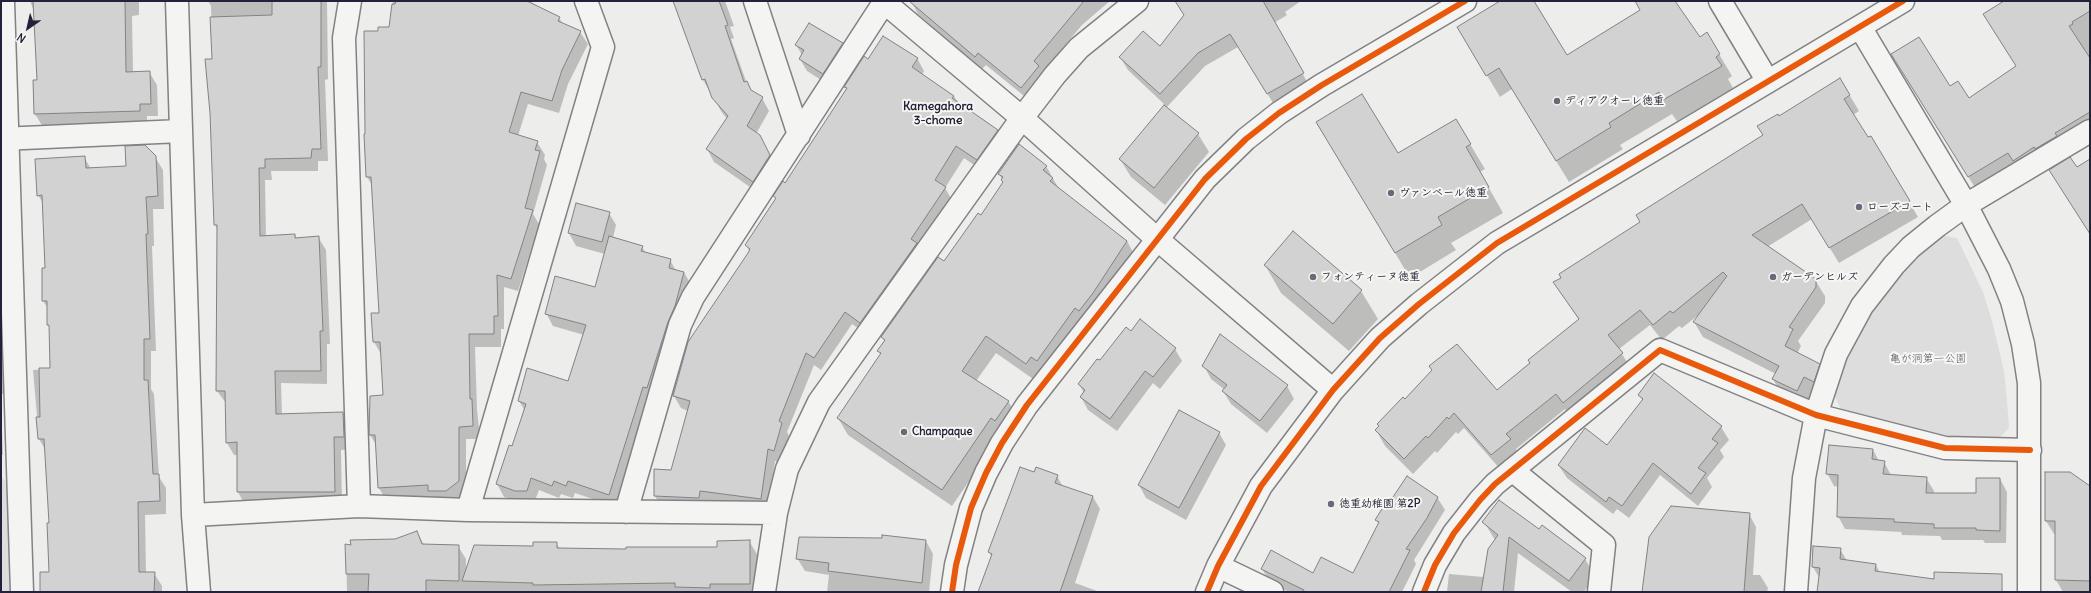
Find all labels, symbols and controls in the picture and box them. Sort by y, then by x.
north arrow [8,8,48,48]
text: N [14,30,28,46]
place label: ディアクオーレ徳重 [1565,94,1664,108]
marker: ディアクオーレ徳重 [1552,96,1562,106]
district label: Kamegahora 3-chome [903,100,973,128]
place label: ヴァンベール徳重 [1399,186,1487,200]
marker: ヴァンベール徳重 [1386,188,1396,198]
place label: ローズコート [1867,200,1933,214]
marker: ローズコート [1854,202,1864,212]
place label: フォンティーヌ徳重 [1321,270,1420,284]
place label: ガーデンヒルズ [1781,270,1858,284]
marker: フォンティーヌ徳重 [1308,272,1318,282]
marker: ガーデンヒルズ [1768,272,1778,282]
park label: 亀が洞第一公園 [1890,352,1966,366]
place label: Champaque [912,425,972,439]
marker: Champaque [899,427,909,437]
place label: 徳重幼稚園 第2P [1339,497,1420,511]
marker: 徳重幼稚園 第2P [1326,499,1336,509]

